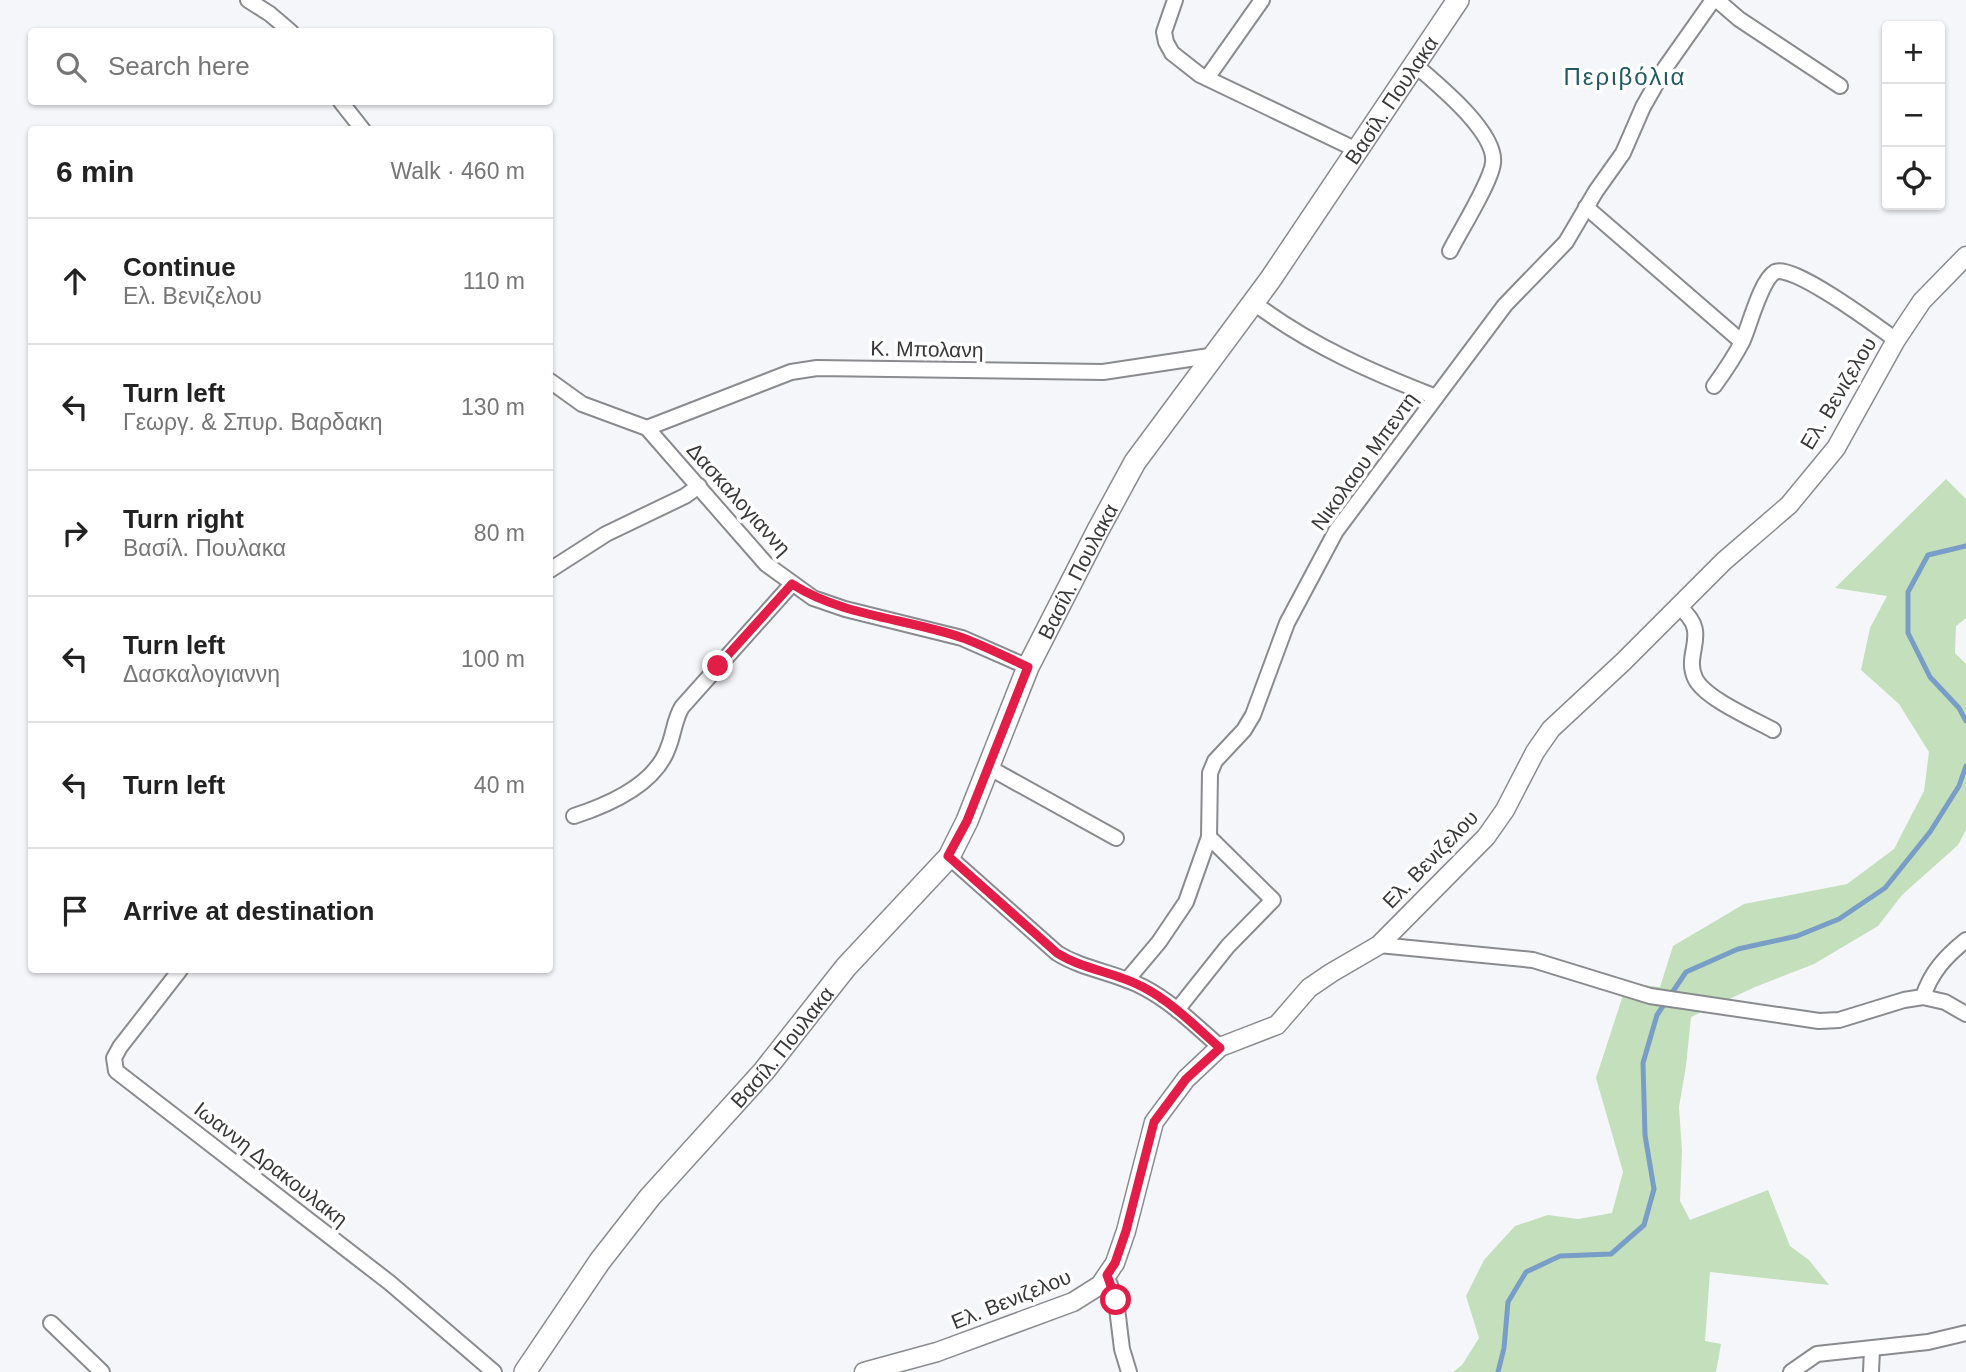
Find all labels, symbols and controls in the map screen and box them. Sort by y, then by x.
map controls [1882,21,1945,210]
button: + [1882,21,1945,84]
search box [28,28,553,105]
street label: Βασίλ. Πουλακα [1340,32,1442,168]
icon: search [52,48,90,86]
text: Search here [108,51,250,81]
district label: Περιβόλια [1564,63,1686,90]
button: − [1882,84,1945,147]
button: locate [1882,147,1945,210]
text: 6 min [56,155,134,188]
text: Walk · 460 m [390,158,525,184]
text: Continue [123,252,236,282]
icon: ahead [56,262,94,300]
text: 110 m [463,268,525,294]
text: Ελ. Βενιζελου [123,283,262,309]
street label: Ελ. Βενιζελου [1796,333,1880,453]
street label: Κ. Μπολανη [870,337,984,361]
text: Turn left [123,378,225,408]
icon: left [56,388,94,426]
street label: Νικολαου Μπεντη [1306,388,1422,534]
text: 130 m [461,394,525,420]
text: Γεωργ. & Σπυρ. Βαρδακη [123,409,383,435]
street label: Δασκαλογιαννη [682,438,796,560]
street label: Βασίλ. Πουλακα [1033,499,1122,643]
text: Turn right [123,504,244,534]
icon: right [56,514,94,552]
text: 80 m [474,520,525,546]
text: Βασίλ. Πουλακα [123,535,286,561]
text: Turn left [123,630,225,660]
icon: left [56,640,94,678]
text: 100 m [461,646,525,672]
route end [702,650,733,681]
text: Δασκαλογιαννη [123,661,280,687]
icon: left [56,766,94,804]
text: Turn left [123,770,225,800]
text: 40 m [474,772,525,798]
street label: Ελ. Βενιζελου [1378,805,1482,913]
icon: arrive [56,892,94,930]
text: Arrive at destination [123,896,374,926]
street label: Βασίλ. Πουλακα [726,982,838,1112]
street label: Ιωαννη Δρακουλακη [190,1097,352,1231]
street label: Ελ. Βενιζελου [948,1265,1074,1333]
route start [1100,1284,1131,1315]

